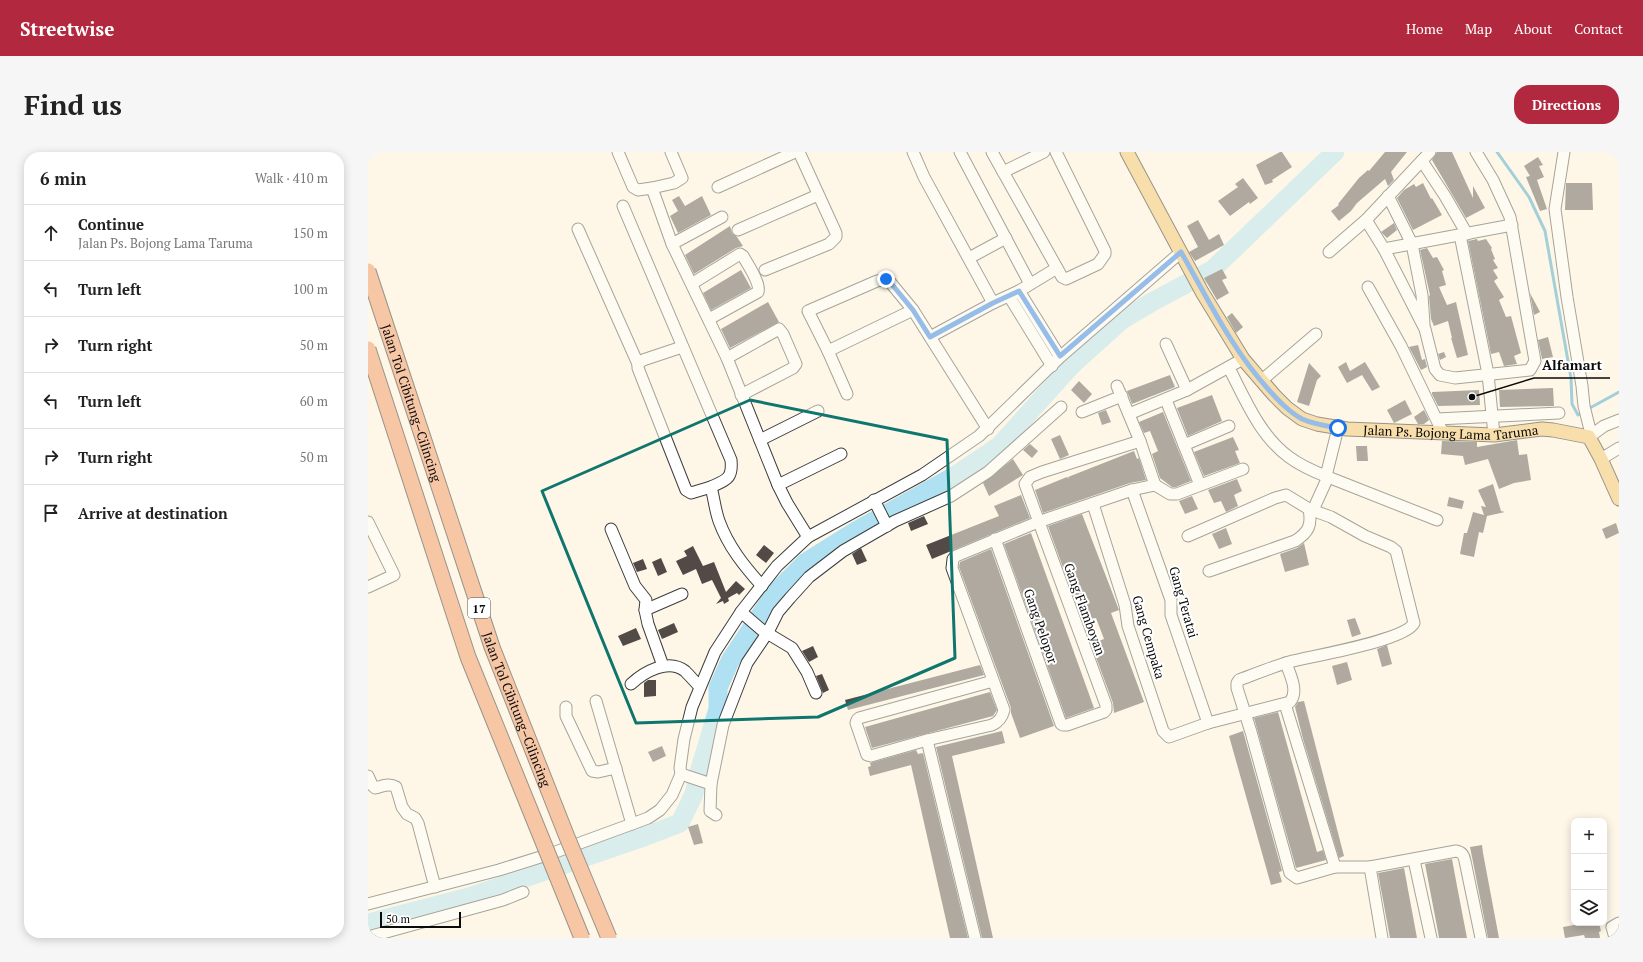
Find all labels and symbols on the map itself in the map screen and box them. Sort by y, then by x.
route end [877,270,895,288]
street label: Jalan Tol Cibitung–Cilincing [377,322,446,484]
callout: Alfamart [1534,352,1610,378]
text: Alfamart [1542,355,1602,374]
route start [1329,419,1347,437]
street label: Jalan Ps. Bojong Lama Taruma [1363,421,1540,444]
street label: Gang Flamboyan [1060,560,1110,658]
street label: Gang Teratai [1165,564,1203,640]
street label: Gang Pelopor [1020,586,1062,666]
street label: Gang Cempaka [1128,593,1170,681]
road number: 17 [468,598,490,618]
street label: Jalan Tol Cibitung–Cilincing [479,630,555,789]
scale bar [380,910,461,929]

